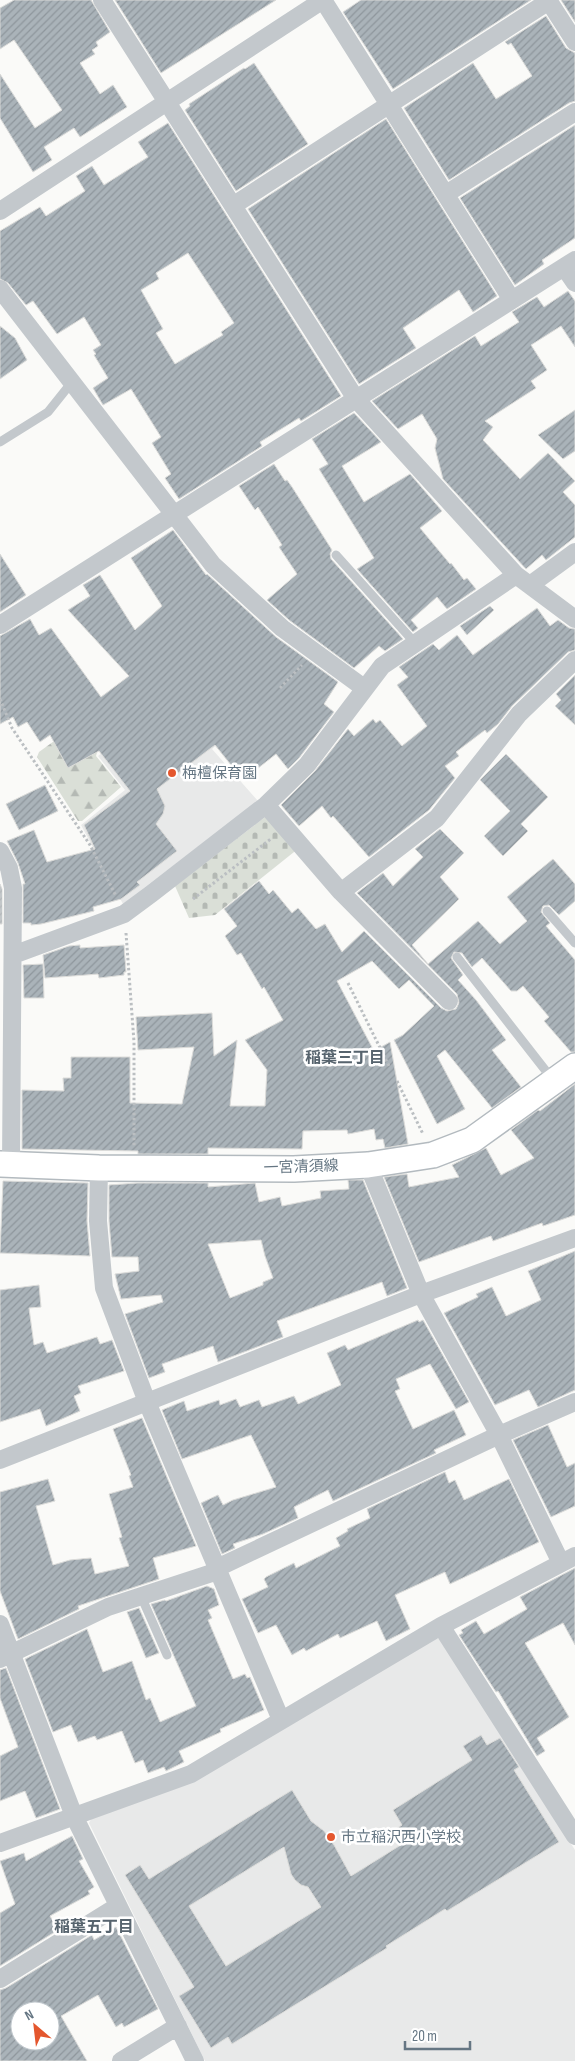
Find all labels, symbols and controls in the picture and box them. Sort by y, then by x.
place label: 栴檀保育園 [182,764,257,783]
marker: 栴檀保育園 [166,767,178,779]
district label: 稲葉三丁目 [305,1049,385,1068]
street label: 一宮清須線 [263,1156,339,1178]
place label: 市立稲沢西小学校 [341,1828,461,1847]
marker: 市立稲沢西小学校 [325,1831,337,1843]
district label: 稲葉五丁目 [54,1918,134,1937]
north arrow [10,2001,60,2051]
text: N [22,2006,36,2024]
scale bar [405,2018,470,2050]
text: 20 m [412,2027,437,2046]

